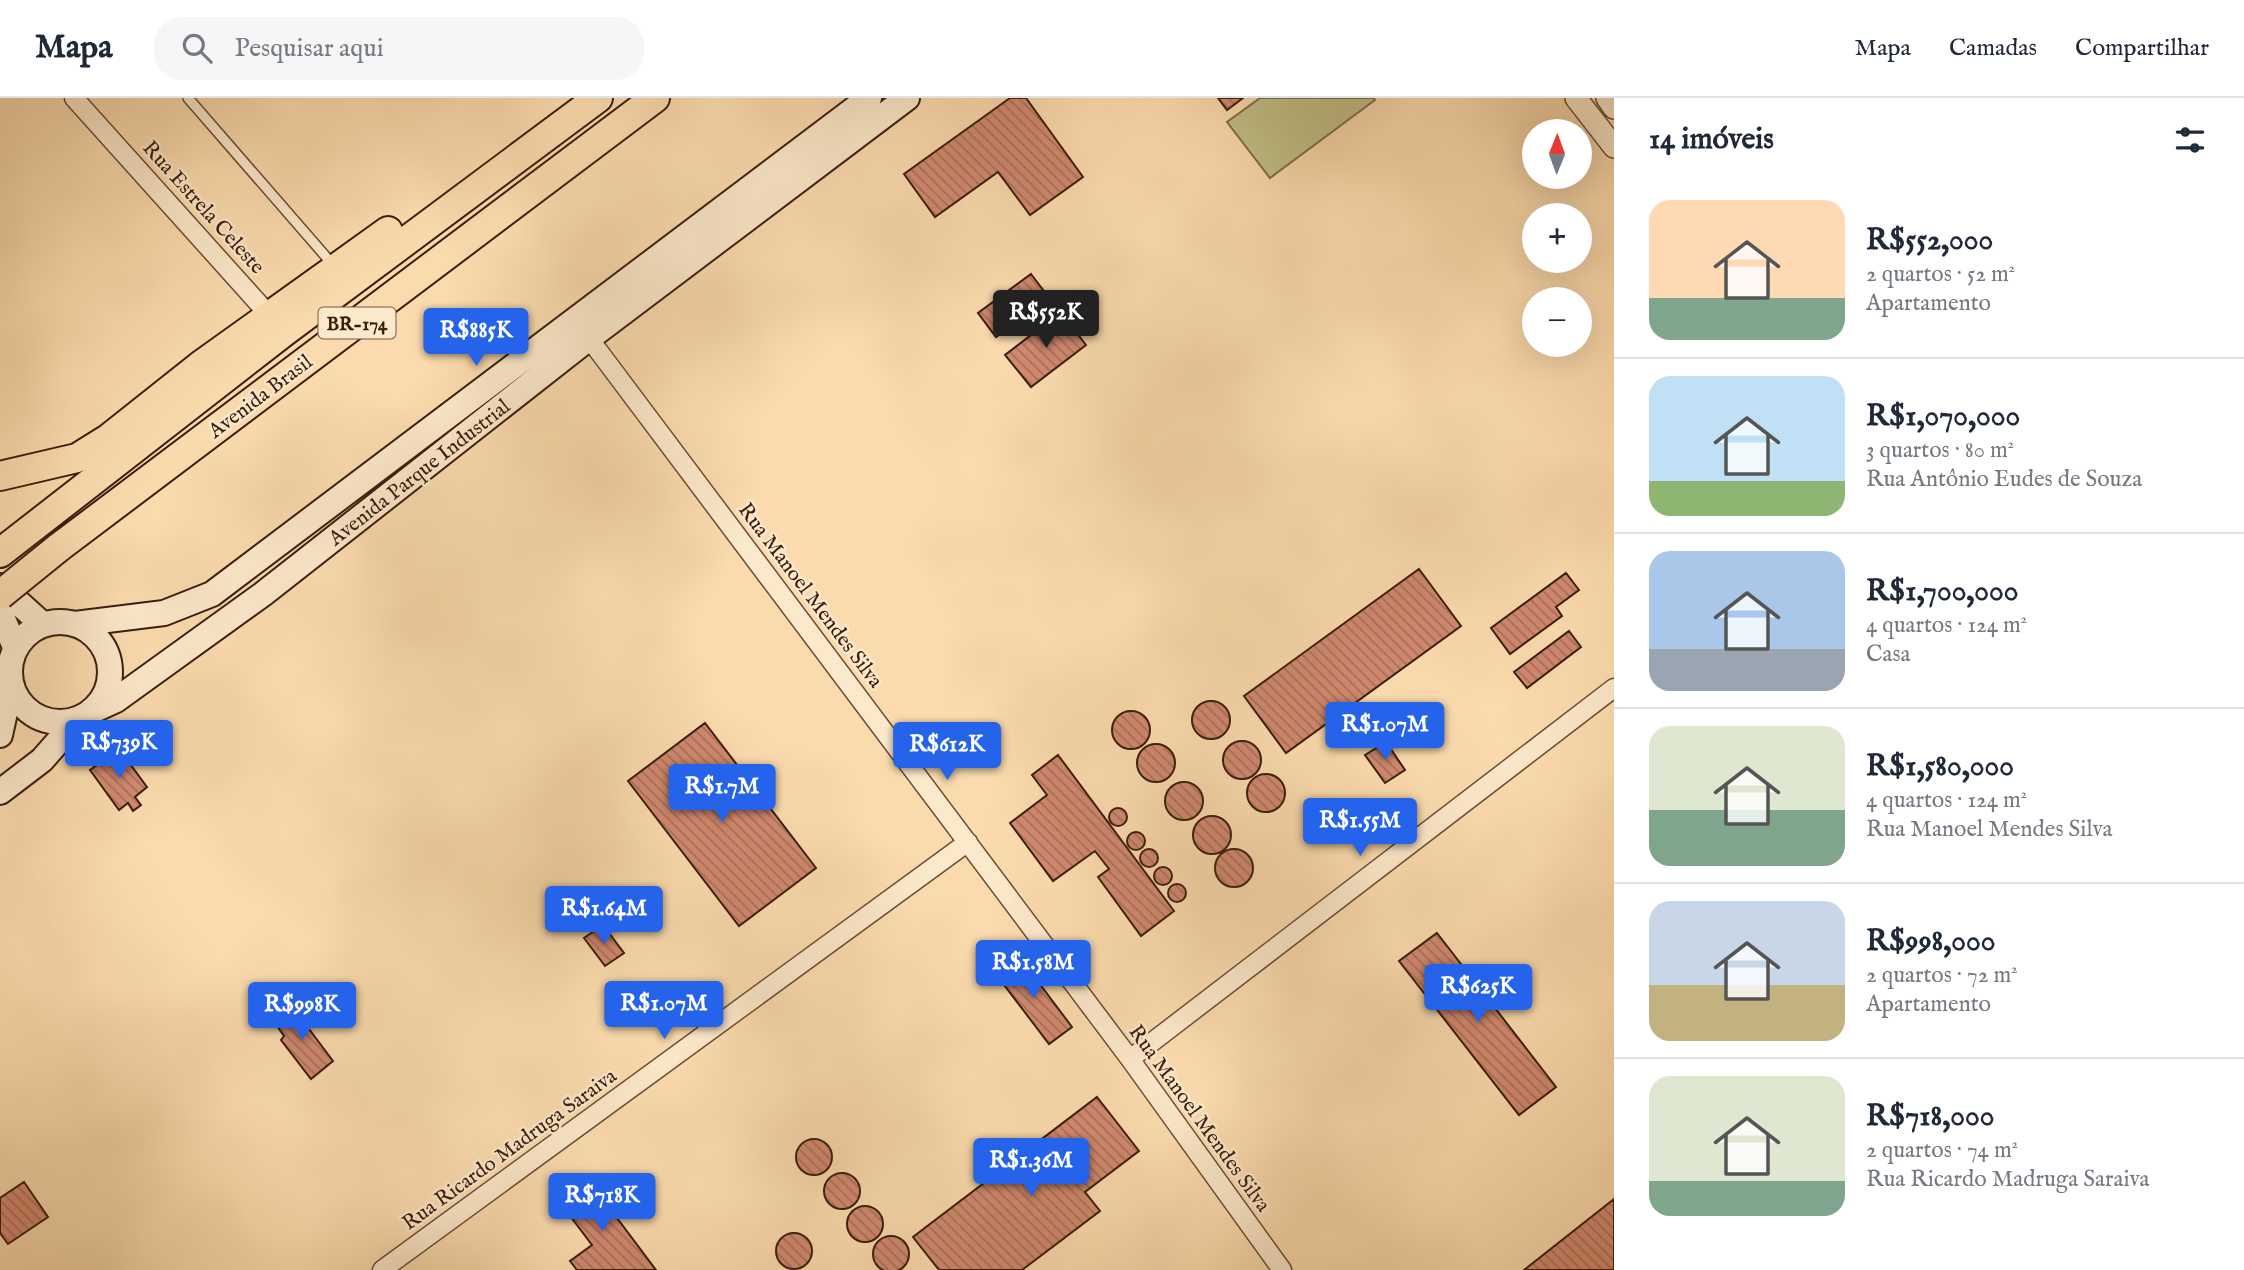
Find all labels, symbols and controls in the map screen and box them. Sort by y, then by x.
search box [154,17,644,80]
text: Mapa [35,27,112,69]
icon: search [178,29,216,67]
text: Pesquisar aqui [234,32,384,65]
text: Mapa [1855,33,1911,64]
text: Camadas [1949,33,2037,64]
text: Compartilhar [2075,33,2209,64]
north arrow [1522,119,1592,189]
map controls [1522,119,1592,357]
text: 14 imóveis [1649,121,1774,159]
icon: filters [2171,121,2209,159]
street label: Rua Estrela Celeste [136,136,270,281]
button: + [1522,203,1592,273]
text: R$552,000 [1866,222,1993,260]
icon: home [1705,228,1789,312]
text: 2 quartos · 52 m² [1866,260,2015,289]
button: − [1522,287,1592,357]
text: Apartamento [1866,289,1991,318]
pin: R$552K [989,290,1103,350]
text: R$552K [1009,298,1083,327]
road number: BR-174 [318,308,396,339]
pin: R$885K [419,308,533,368]
text: R$885K [439,316,513,345]
street label: Avenida Brasil [203,349,319,446]
street label: Avenida Parque Industrial [323,394,516,553]
text: R$1,070,000 [1866,398,2020,436]
icon: home [1705,404,1789,488]
text: 3 quartos · 80 m² [1866,436,2014,465]
text: Rua Antônio Eudes de Souza [1866,465,2142,494]
street label: Rua Manoel Mendes Silva [731,498,889,695]
text: R$1,700,000 [1866,573,2019,611]
icon: home [1705,579,1789,663]
text: 4 quartos · 124 m² [1866,611,2027,640]
text: Casa [1866,640,1910,669]
pin: R$1.07M [1320,702,1450,762]
text: R$1.07M [1341,710,1429,739]
pin: R$739K [62,720,176,780]
pin: R$612K [890,722,1004,782]
text: R$739K [81,728,157,757]
text: R$612K [909,730,985,759]
text: R$1,580,000 [1866,748,2014,786]
icon: home [1705,754,1789,838]
pin: R$1.7M [665,764,779,824]
text: R$1.7M [685,772,759,801]
text: 4 quartos · 124 m² [1866,786,2027,815]
pin: R$1.55M [1295,798,1425,858]
text: R$1.55M [1319,806,1401,835]
text: Rua Manoel Mendes Silva [1866,815,2113,844]
pin: R$1.64M [539,886,669,946]
text: R$1.64M [561,894,647,923]
text: R$998,000 [1866,923,1995,961]
icon: home [1705,929,1789,1013]
pin: R$1.58M [968,940,1098,1000]
text: R$1.58M [992,948,1074,977]
text: 2 quartos · 72 m² [1866,961,2018,990]
pin: R$625K [1421,964,1535,1024]
text: R$625K [1440,972,1516,1001]
pin: R$998K [245,982,359,1042]
pin: R$1.07M [599,982,729,1041]
text: R$1.07M [620,989,708,1018]
text: R$998K [264,990,340,1019]
text: Apartamento [1866,990,1991,1019]
street label: Rua Manoel Mendes Silva [1122,1020,1276,1219]
street label: Rua Ricardo Madruga Saraiva [397,1063,623,1237]
text: R$718,000 [1866,1098,1994,1136]
icon: home [1705,1104,1789,1188]
text: 2 quartos · 74 m² [1866,1136,2018,1165]
pin: R$1.36M [966,1138,1096,1198]
text: R$1.36M [989,1146,1073,1175]
text: Rua Ricardo Madruga Saraiva [1866,1165,2150,1194]
pin: R$718K [545,1174,659,1233]
text: R$718K [564,1181,640,1210]

